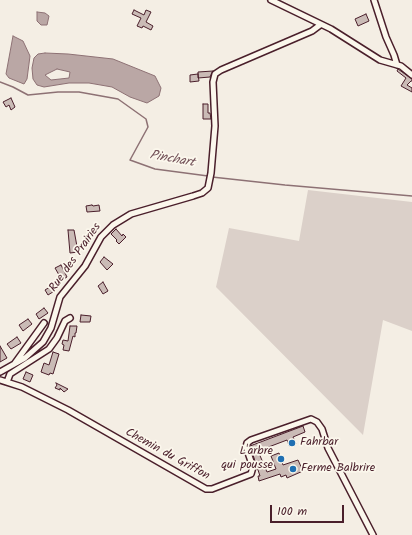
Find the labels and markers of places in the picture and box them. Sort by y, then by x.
place label: Fahrbar [300,436,338,450]
marker: Fahrbar [287,438,297,448]
place label: L'arbre qui pousse [221,445,273,473]
marker: L'arbre qui pousse [276,454,286,464]
place label: Ferme Balbrire [301,462,375,476]
marker: Ferme Balbrire [288,464,298,474]

